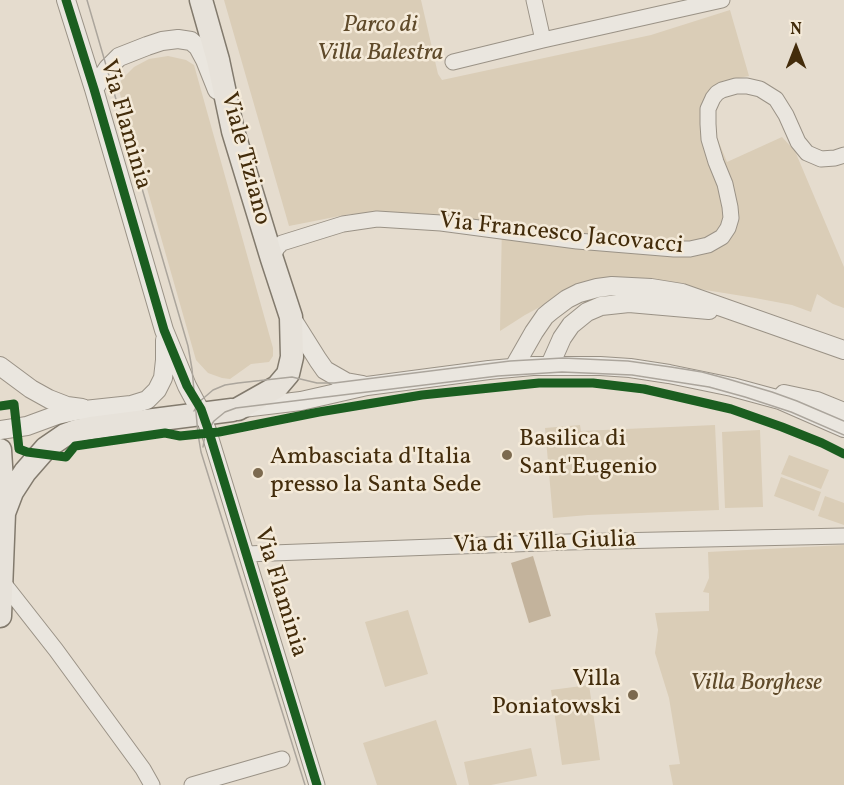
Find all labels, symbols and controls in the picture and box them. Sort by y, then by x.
park label: Parco di Villa Balestra [317,13,443,69]
north arrow [766,18,826,78]
text: N [790,19,802,41]
street label: Via Flaminia [92,57,156,193]
street label: Viale Tiziano [212,90,276,228]
street label: Via Francesco Jacovacci [437,208,685,262]
place label: Basilica di Sant'Eugenio [519,427,657,483]
place label: Ambasciata d'Italia presso la Santa Sede [270,445,481,501]
marker: Basilica di Sant'Eugenio [500,448,514,462]
marker: Ambasciata d'Italia presso la Santa Sede [251,466,265,480]
street label: Via Flaminia [246,525,312,661]
street label: Via di Villa Giulia [453,526,637,562]
place label: Villa Poniatowski [492,667,621,723]
park label: Villa Borghese [690,671,822,699]
marker: Villa Poniatowski [626,688,640,702]

